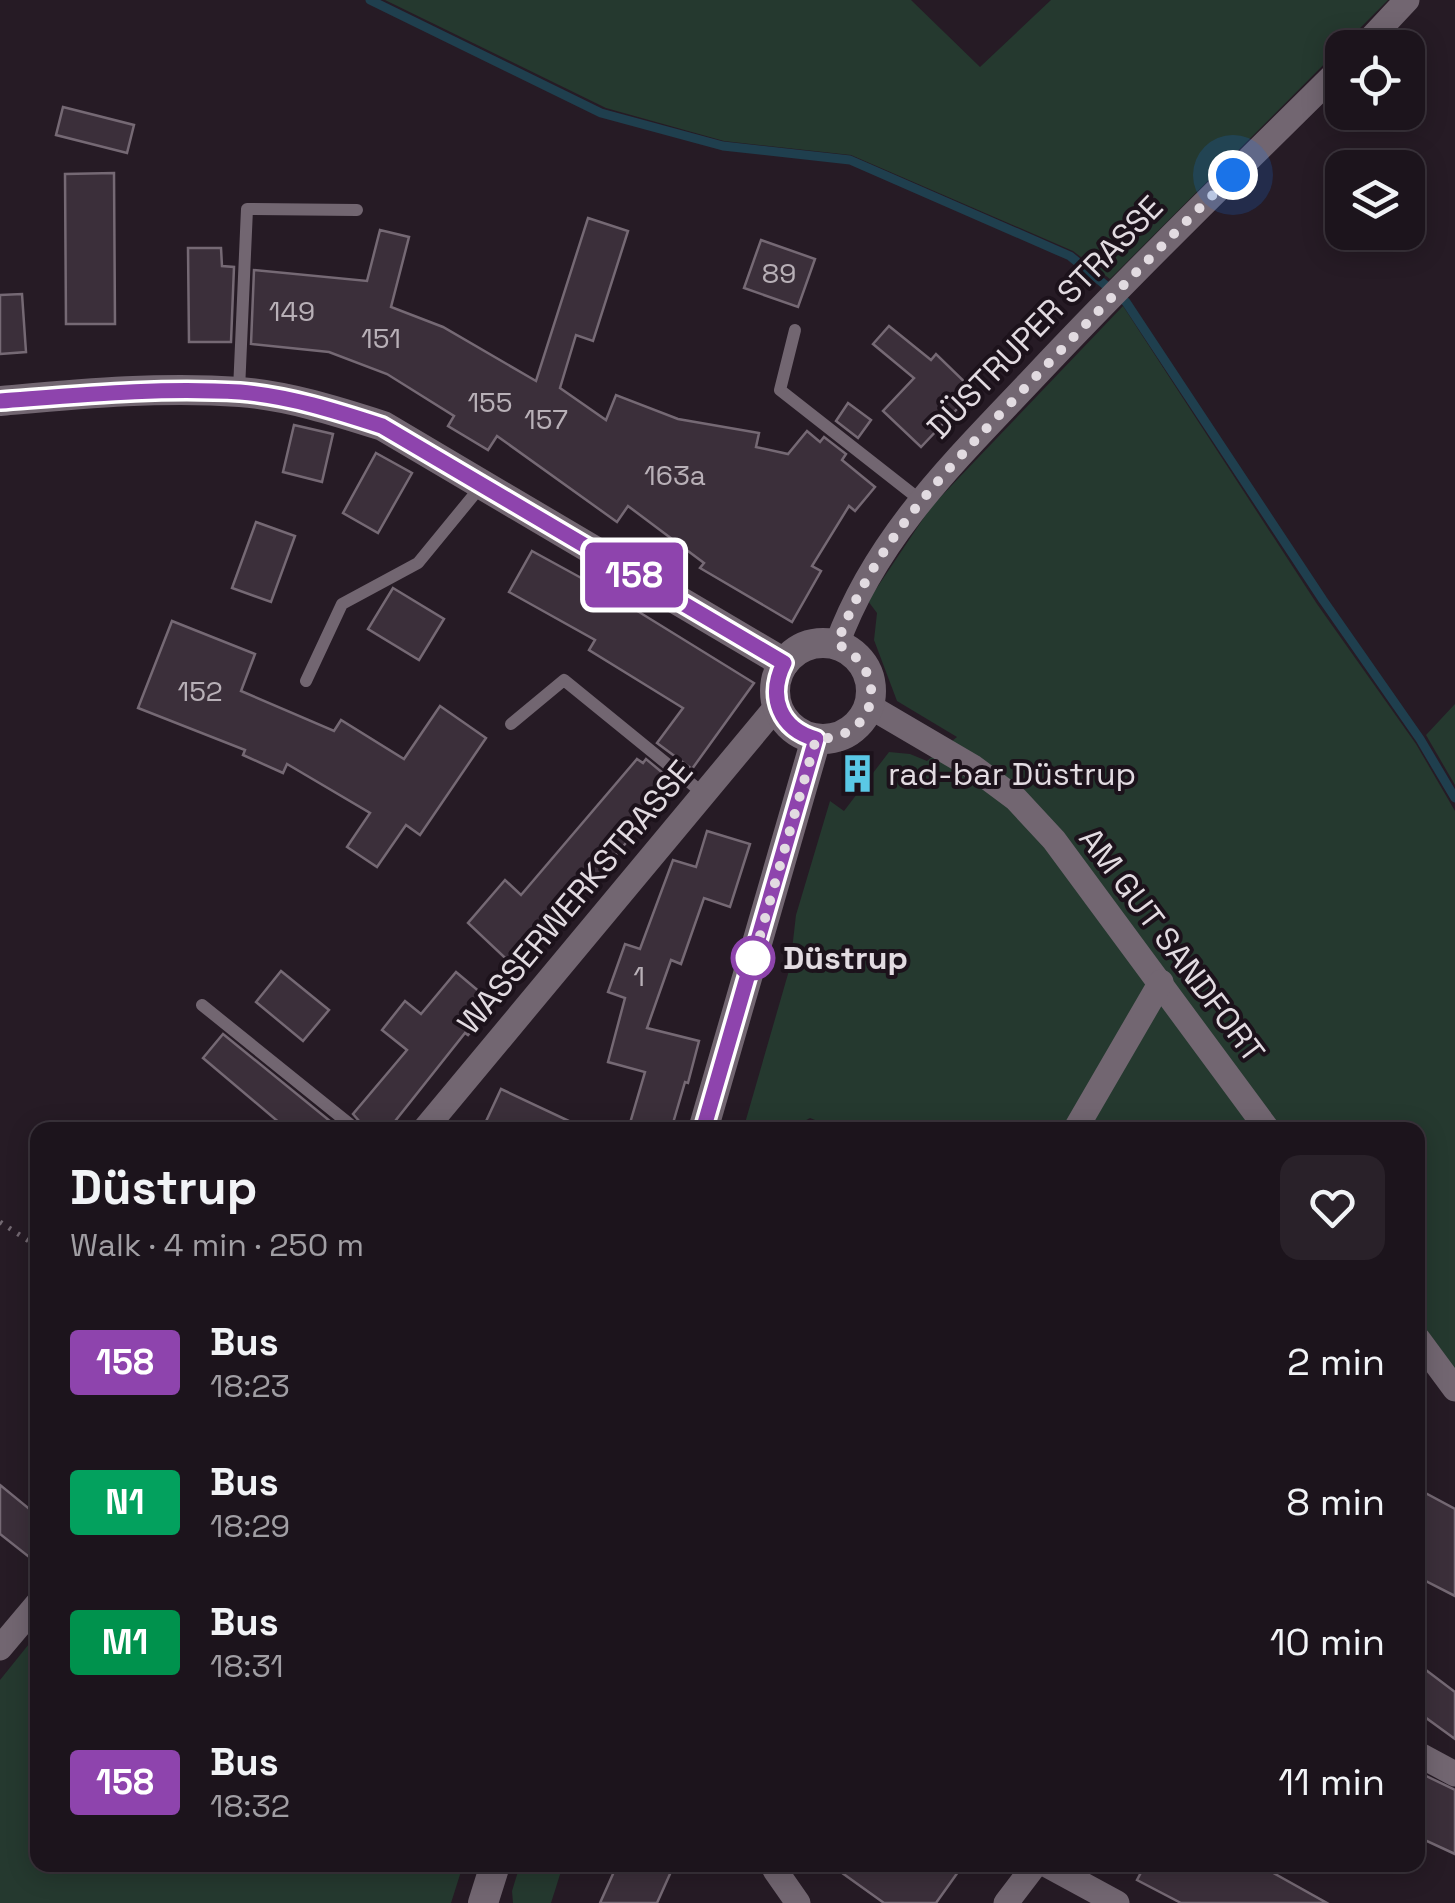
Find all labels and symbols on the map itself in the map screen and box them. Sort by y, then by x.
your location [1208,150,1258,200]
street label: DÜSTRUPER STRASSE [919,187,1171,447]
house number: 89 [762,255,796,291]
house number: 149 [269,293,315,329]
house number: 151 [361,320,401,356]
house number: 155 [467,384,513,420]
house number: 157 [524,401,568,437]
house number: 163a [644,457,706,493]
line badge: 158 [576,542,692,608]
house number: 152 [177,673,223,709]
street label: WASSERWERKSTRASSE [449,752,701,1042]
building icon: rad-bar Düstrup [837,753,879,795]
place label: rad-bar Düstrup [888,754,1136,794]
street label: AM GUT SANDFORT [1071,820,1273,1070]
marker: Düstrup [732,937,774,979]
place label: Düstrup [783,938,908,978]
house number: 1 [633,958,645,994]

